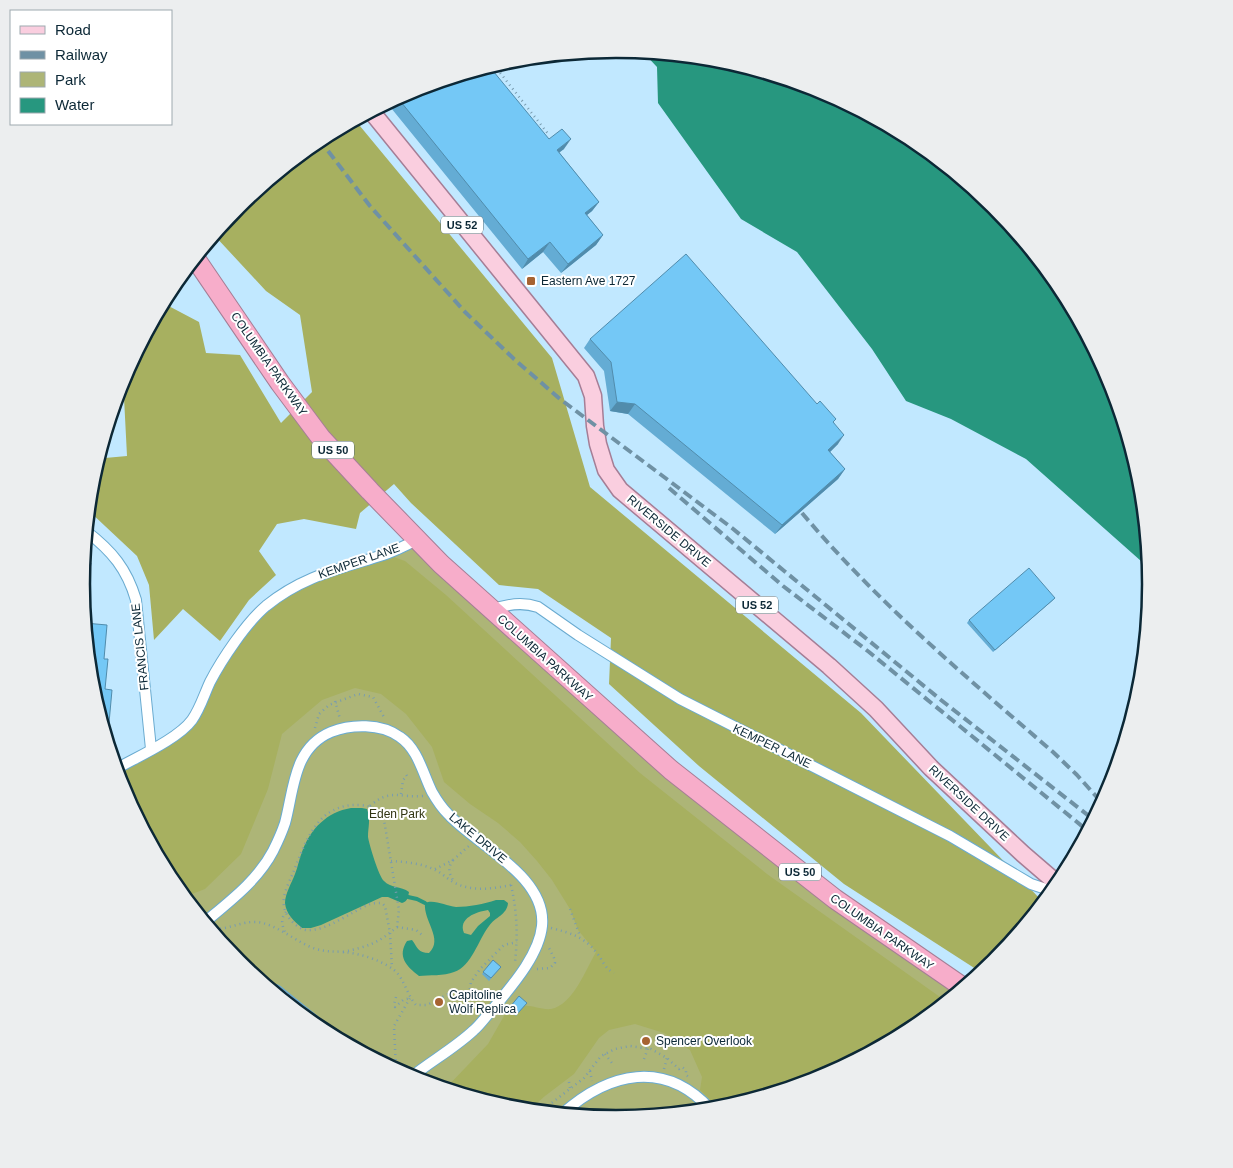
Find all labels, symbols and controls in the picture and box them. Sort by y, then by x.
legend [10,10,172,125]
text: Road [55,21,91,38]
text: Railway [55,46,108,63]
text: Park [55,71,86,88]
text: Water [55,96,94,113]
road number: US 52 [441,216,483,234]
place label: Eastern Ave 1727 [541,274,636,288]
marker: Eastern Ave 1727 [525,275,537,287]
street label: COLUMBIA PARKWAY [228,310,310,418]
road number: US 50 [312,442,354,458]
street label: RIVERSIDE DRIVE [624,492,714,570]
street label: KEMPER LANE [316,540,402,582]
road number: US 52 [736,596,778,614]
street label: FRANCIS LANE [128,603,152,691]
street label: COLUMBIA PARKWAY [495,612,595,704]
street label: KEMPER LANE [731,721,813,771]
street label: RIVERSIDE DRIVE [926,762,1012,844]
park label: Eden Park [369,807,426,821]
street label: LAKE DRIVE [446,810,510,866]
road number: US 50 [779,864,821,880]
street label: COLUMBIA PARKWAY [828,891,936,973]
place label: Capitoline Wolf Replica [449,988,516,1016]
marker: Capitoline Wolf Replica [433,996,445,1008]
place label: Spencer Overlook [656,1034,753,1048]
marker: Spencer Overlook [640,1035,652,1047]

